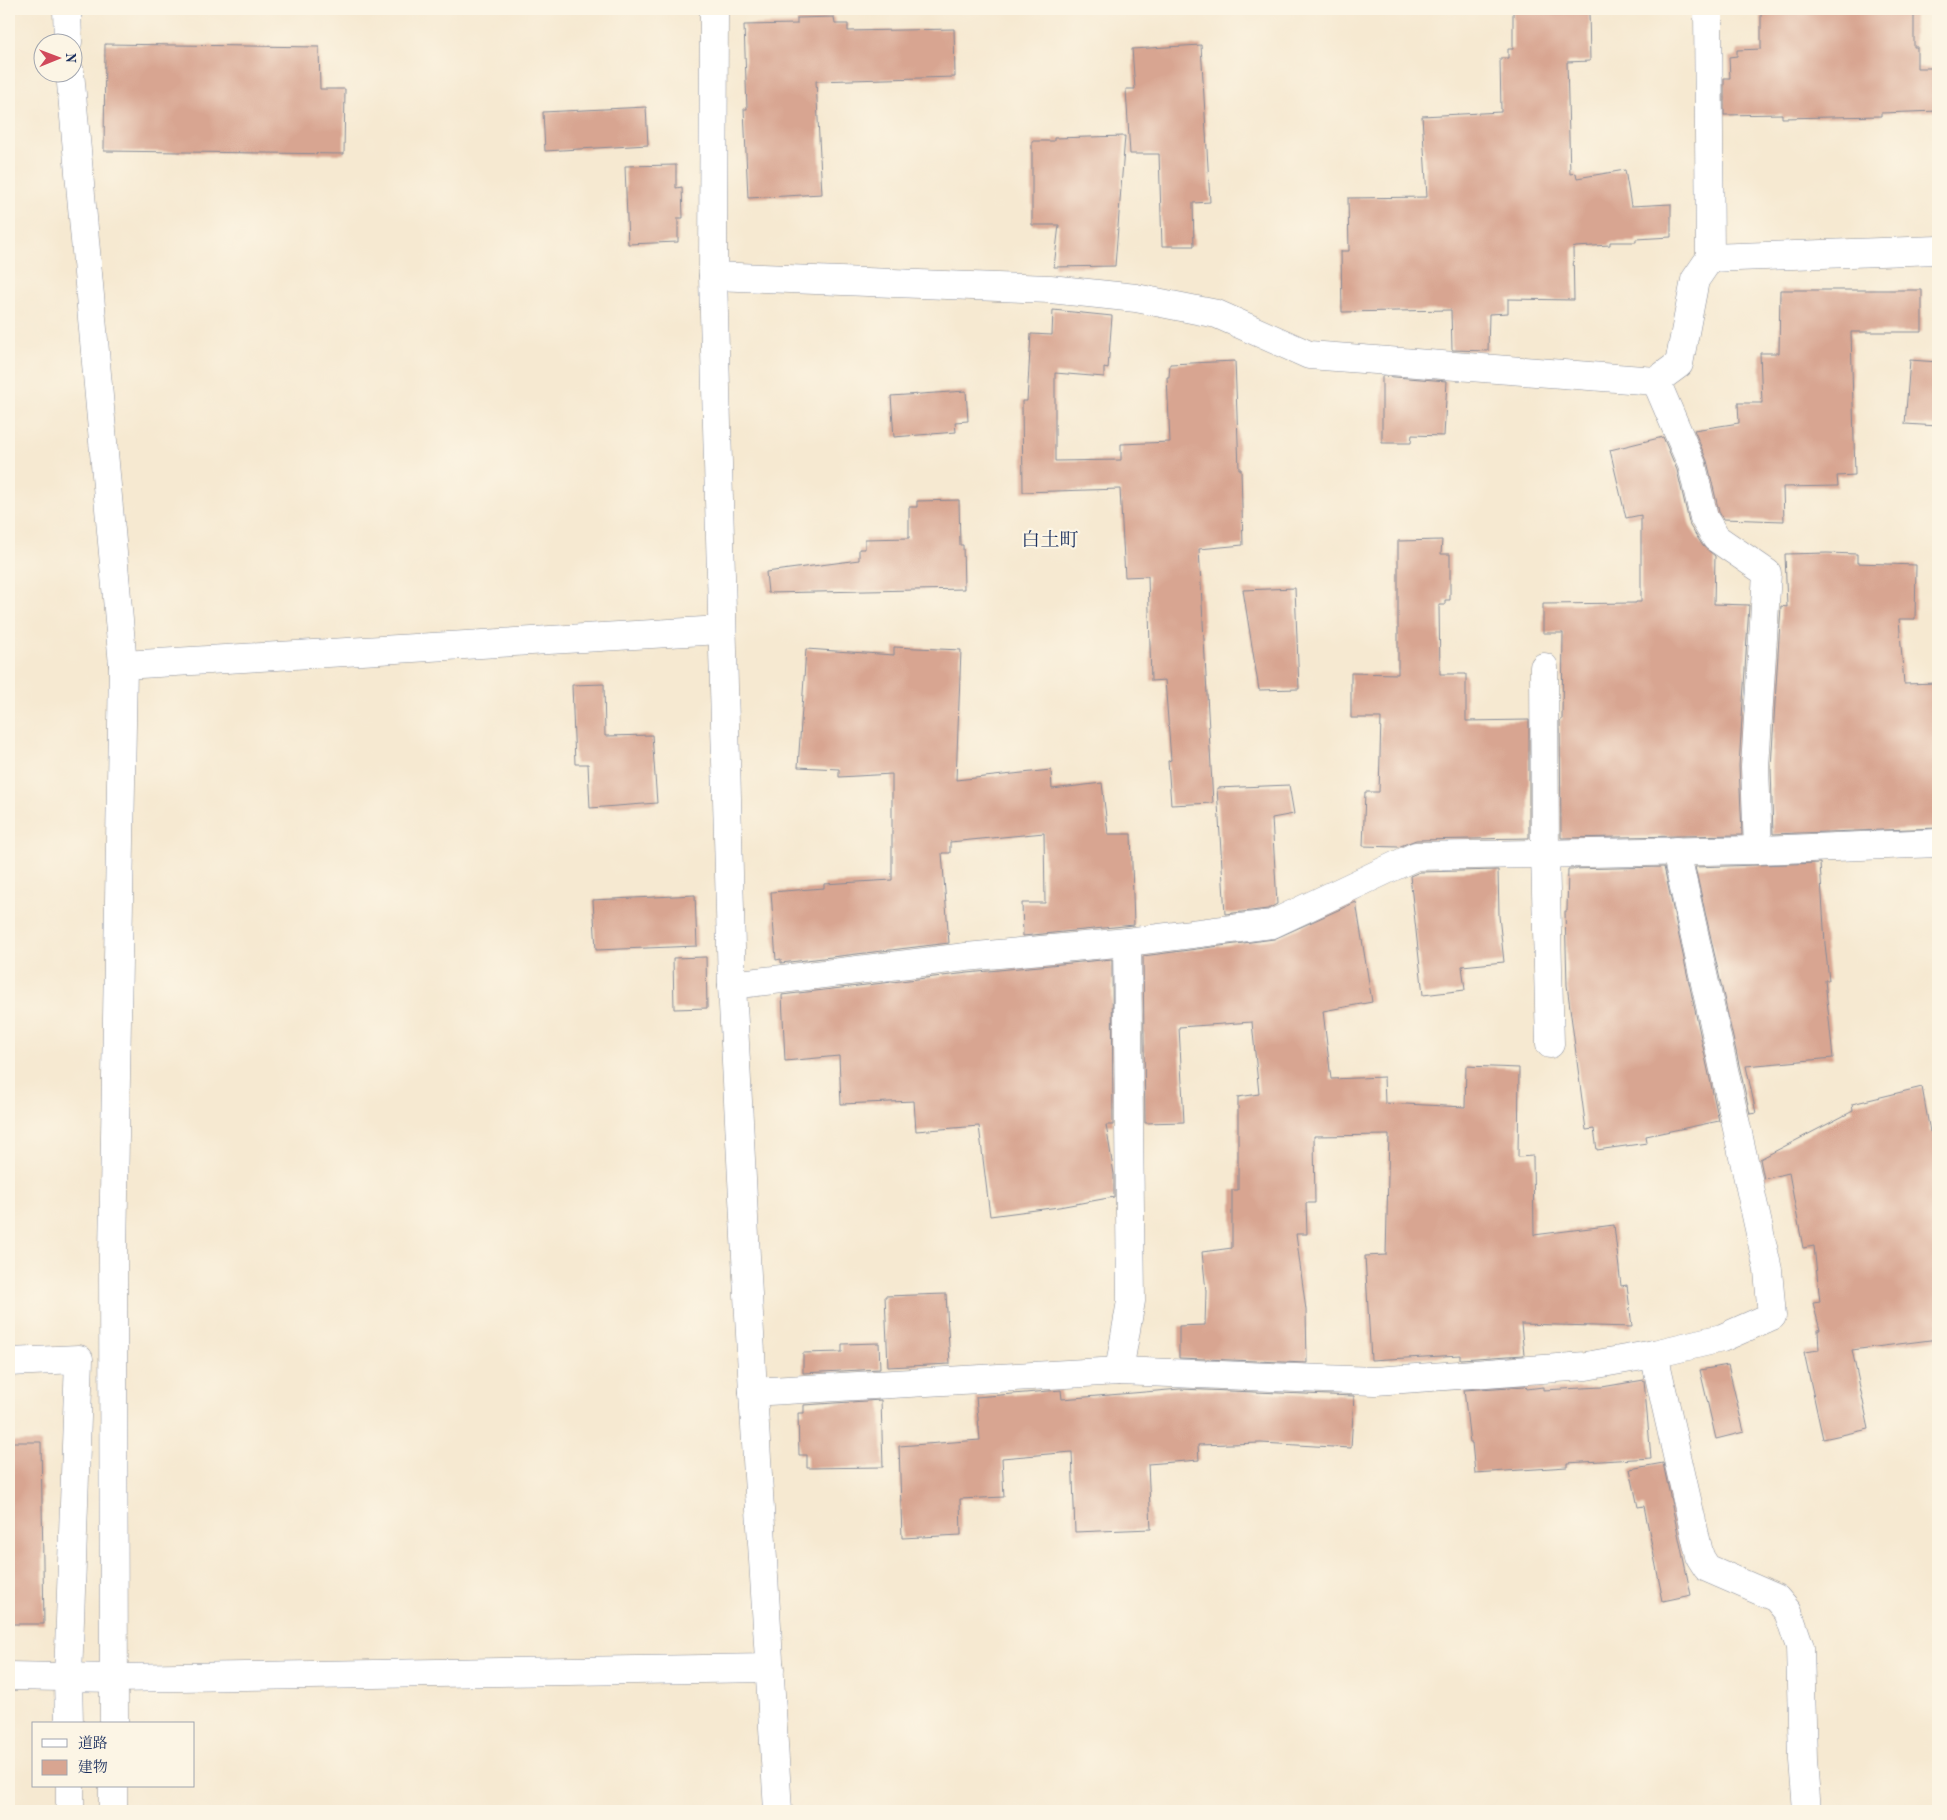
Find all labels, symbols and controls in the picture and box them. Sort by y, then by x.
north arrow [32,32,82,82]
text: N [63,52,77,64]
district label: 白土町 [1021,529,1079,551]
legend [32,1722,195,1788]
text: 道路 [78,1735,108,1752]
text: 建物 [78,1759,108,1776]

